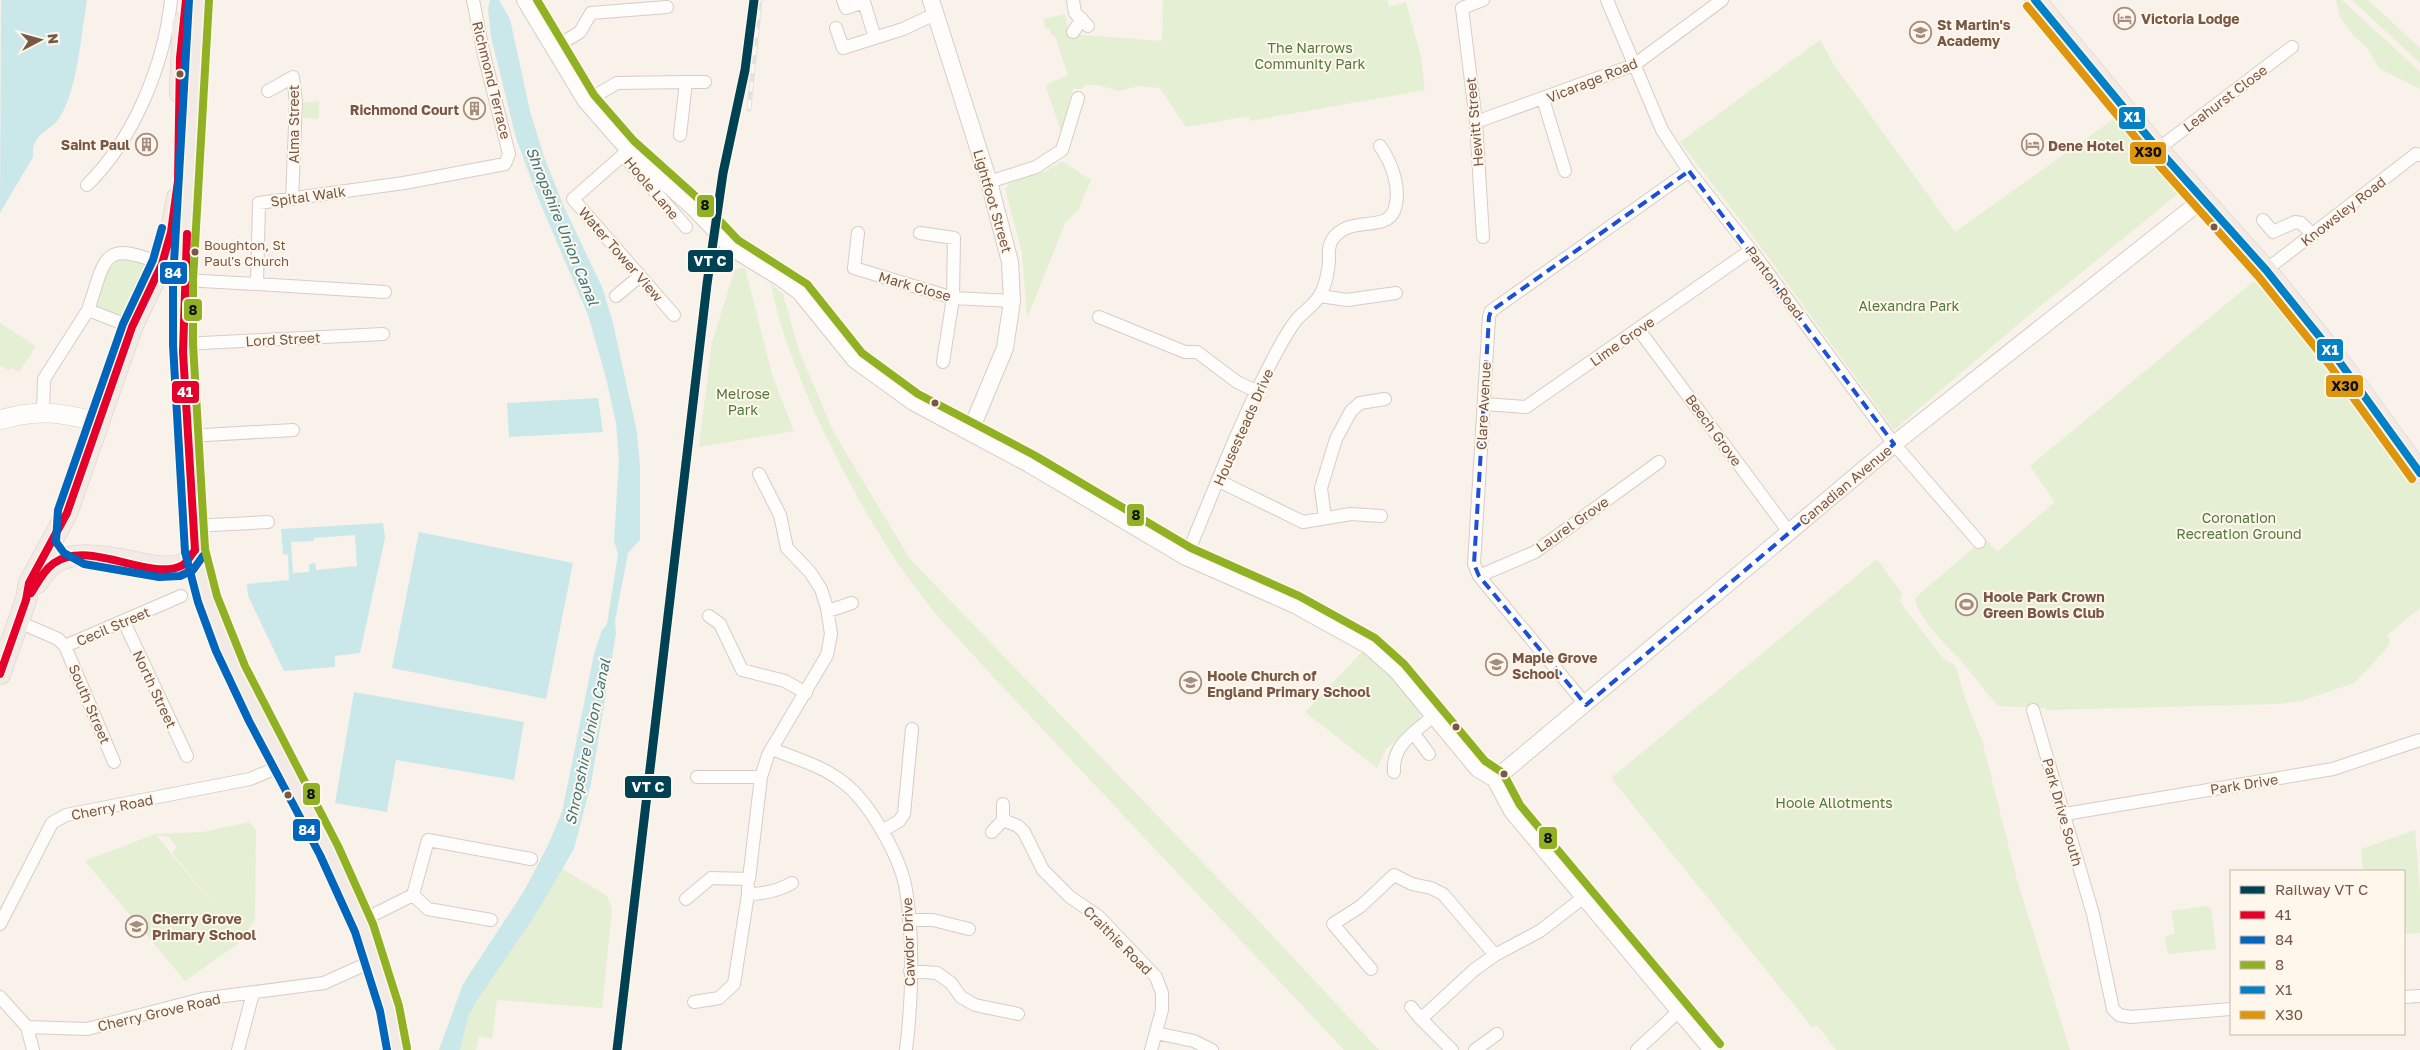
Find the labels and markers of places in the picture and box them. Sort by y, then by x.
hotel icon: Victoria Lodge [2113,6,2137,30]
place label: Victoria Lodge [2141,10,2240,27]
place label: St Martin's Academy [1937,16,2011,49]
school or university icon: St Martin's Academy [1909,20,1933,44]
unlabelled marker [175,69,185,79]
building icon: Richmond Court [463,97,487,121]
place label: Richmond Court [350,101,459,118]
building icon: Saint Paul [134,132,158,156]
hotel icon: Dene Hotel [2020,133,2044,157]
place label: Saint Paul [61,136,130,153]
place label: Dene Hotel [2048,137,2124,154]
unlabelled marker [2209,222,2219,232]
place label: Boughton, St Paul's Church [204,237,289,269]
marker: Boughton, St Paul's Church [190,247,200,257]
unlabelled marker [930,398,940,408]
place label: Hoole Park Crown Green Bowls Club [1983,588,2105,621]
sports icon: Hoole Park Crown Green Bowls Club [1955,592,1979,616]
place label: Maple Grove School [1512,649,1598,682]
school or university icon: Maple Grove School [1484,653,1508,677]
place label: Hoole Church of England Primary School [1207,667,1371,700]
school or university icon: Hoole Church of England Primary School [1179,671,1203,695]
unlabelled marker [1451,722,1461,732]
unlabelled marker [1499,769,1509,779]
unlabelled marker [283,790,293,800]
place label: Cherry Grove Primary School [152,910,256,943]
school or university icon: Cherry Grove Primary School [124,914,148,938]

